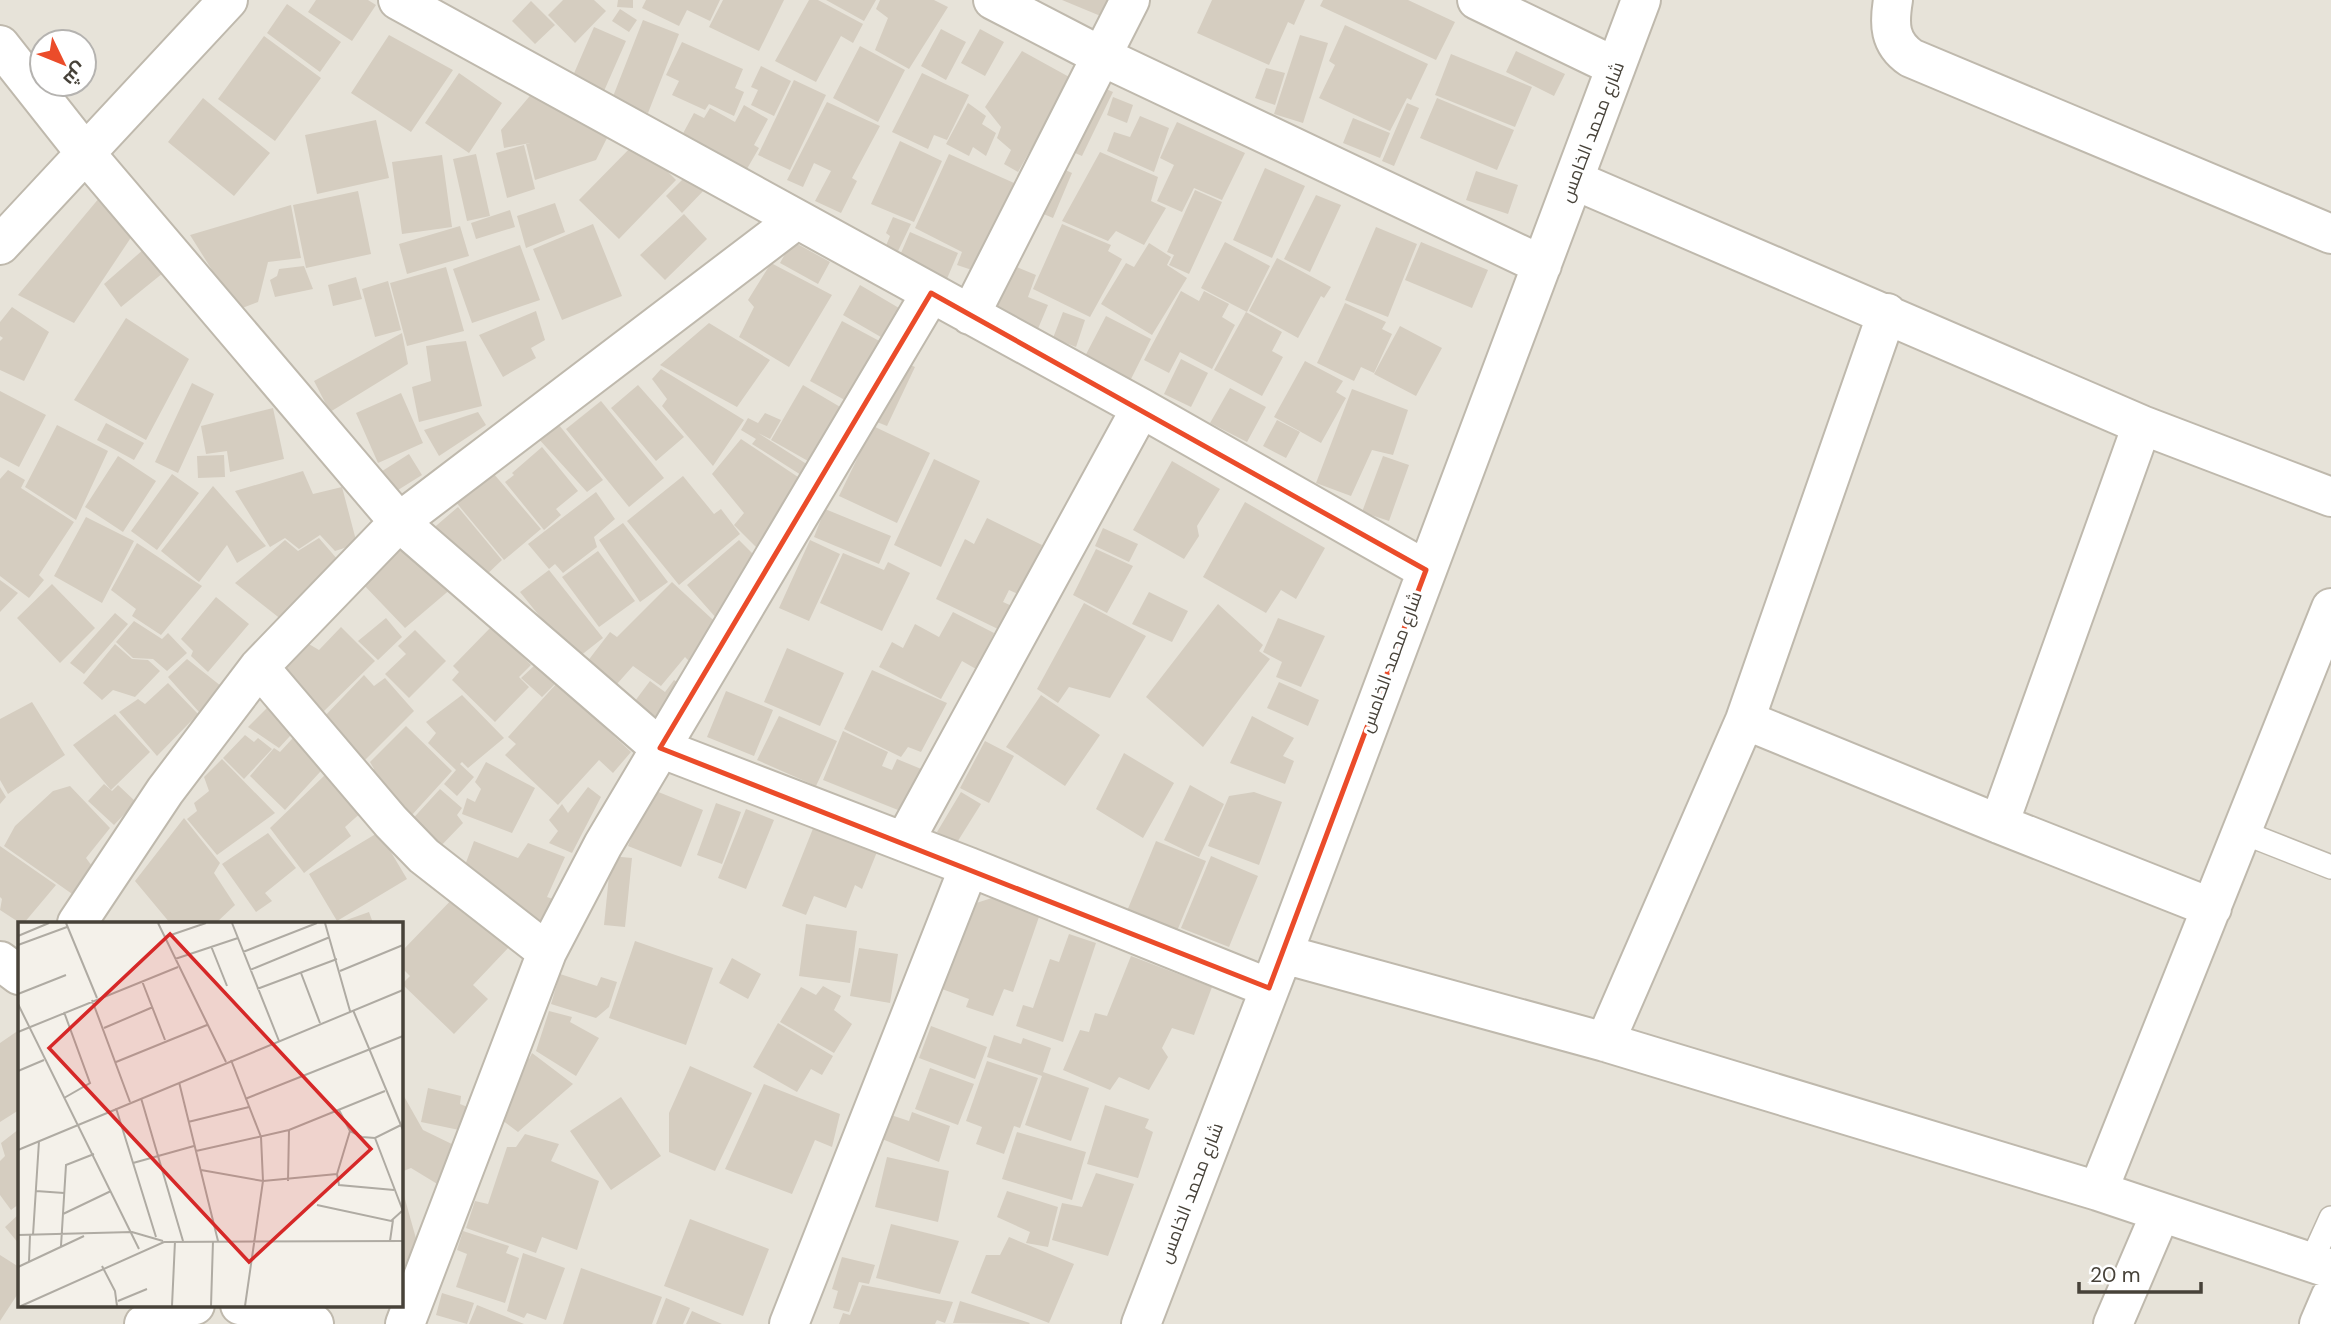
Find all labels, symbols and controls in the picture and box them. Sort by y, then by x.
north arrow [28,28,98,98]
text: ش [58,57,93,92]
street label: شارع محمد الخامس [1554,58,1630,206]
street label: شارع محمد الخامس [1354,588,1428,736]
inset map [18,922,402,1306]
street label: شارع محمد الخامس [1153,1119,1229,1267]
scale bar [2079,1250,2202,1294]
text: 20 m [2090,1261,2141,1289]

